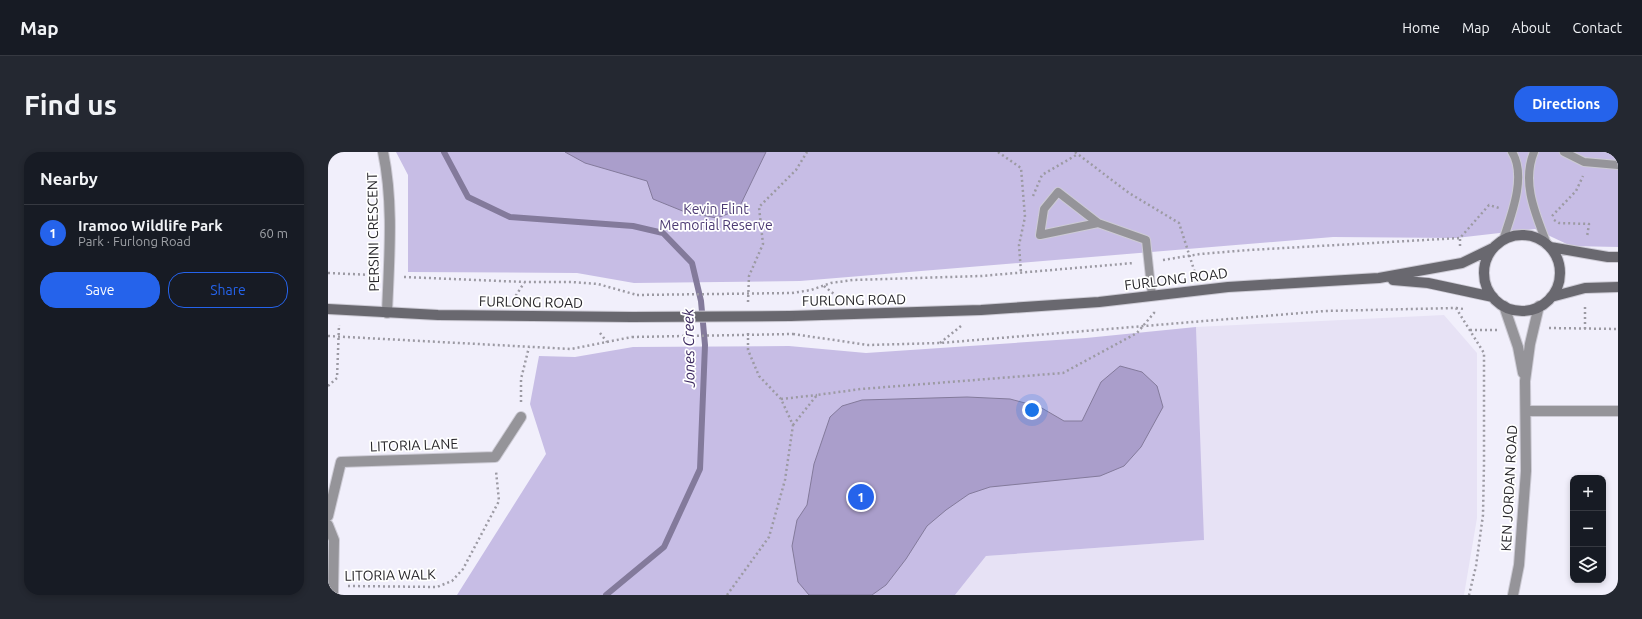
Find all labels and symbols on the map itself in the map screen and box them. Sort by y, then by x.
street label: PERSINI CRESCENT [364,172,382,292]
park label: Kevin Flint Memorial Reserve [659,201,773,233]
street label: FURLONG ROAD [1123,265,1229,293]
street label: FURLONG ROAD [802,291,906,309]
street label: FURLONG ROAD [479,293,583,311]
water label: Jones Creek [679,308,698,389]
your location [1022,400,1042,420]
street label: KEN JORDAN ROAD [1498,424,1520,552]
street label: LITORIA LANE [370,435,459,455]
pin: 1 [848,482,874,512]
street label: LITORIA WALK [344,566,436,584]

